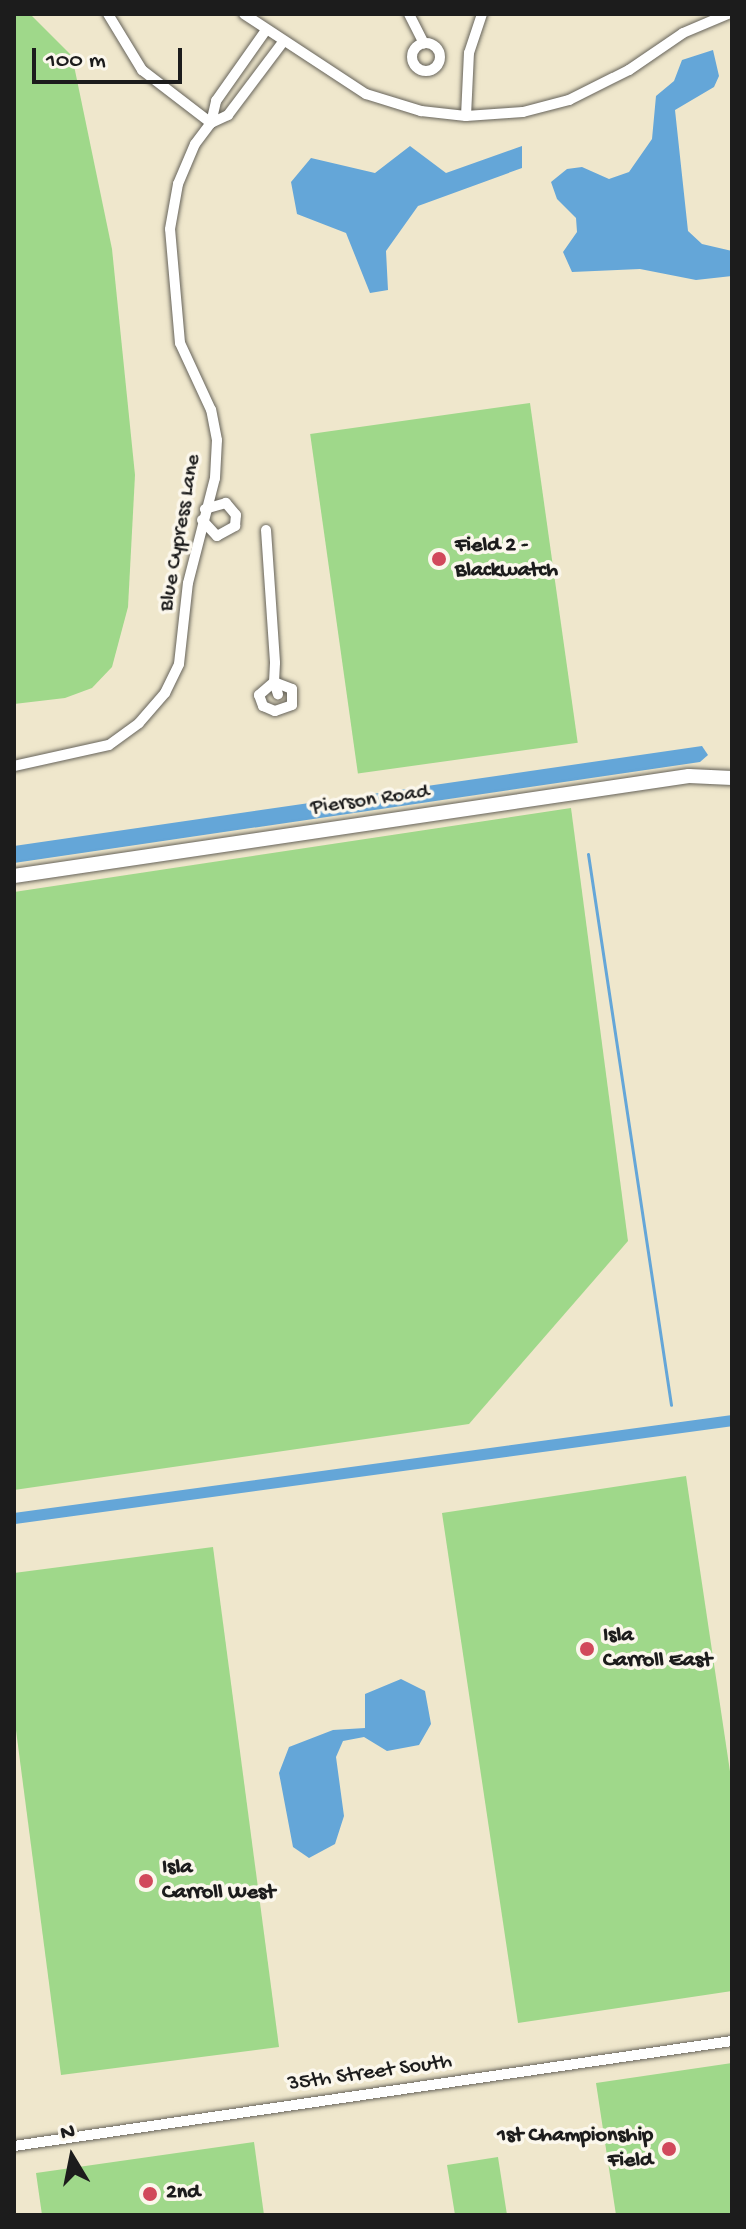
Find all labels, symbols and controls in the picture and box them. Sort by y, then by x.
scale bar [36,32,186,82]
text: 100 m [46,47,106,76]
street label: Blue Cypress Lane [154,452,208,614]
place label: Field 2 - Blackwatch [455,533,558,584]
marker: Field 2 - Blackwatch [430,550,448,568]
street label: Pierson Road [309,780,431,822]
place label: Isla Carroll East [603,1623,712,1674]
marker: Isla Carroll East [578,1640,596,1658]
place label: Isla Carroll West [162,1855,275,1906]
marker: Isla Carroll West [137,1872,155,1890]
street label: 35th Street South [286,2049,454,2099]
north arrow [32,2117,112,2197]
text: N [58,2119,77,2147]
place label: 1st Championship Field [497,2123,653,2174]
marker: 1st Championship Field [660,2140,678,2158]
place label: 2nd [166,2181,200,2207]
marker: 2nd [141,2185,159,2203]

